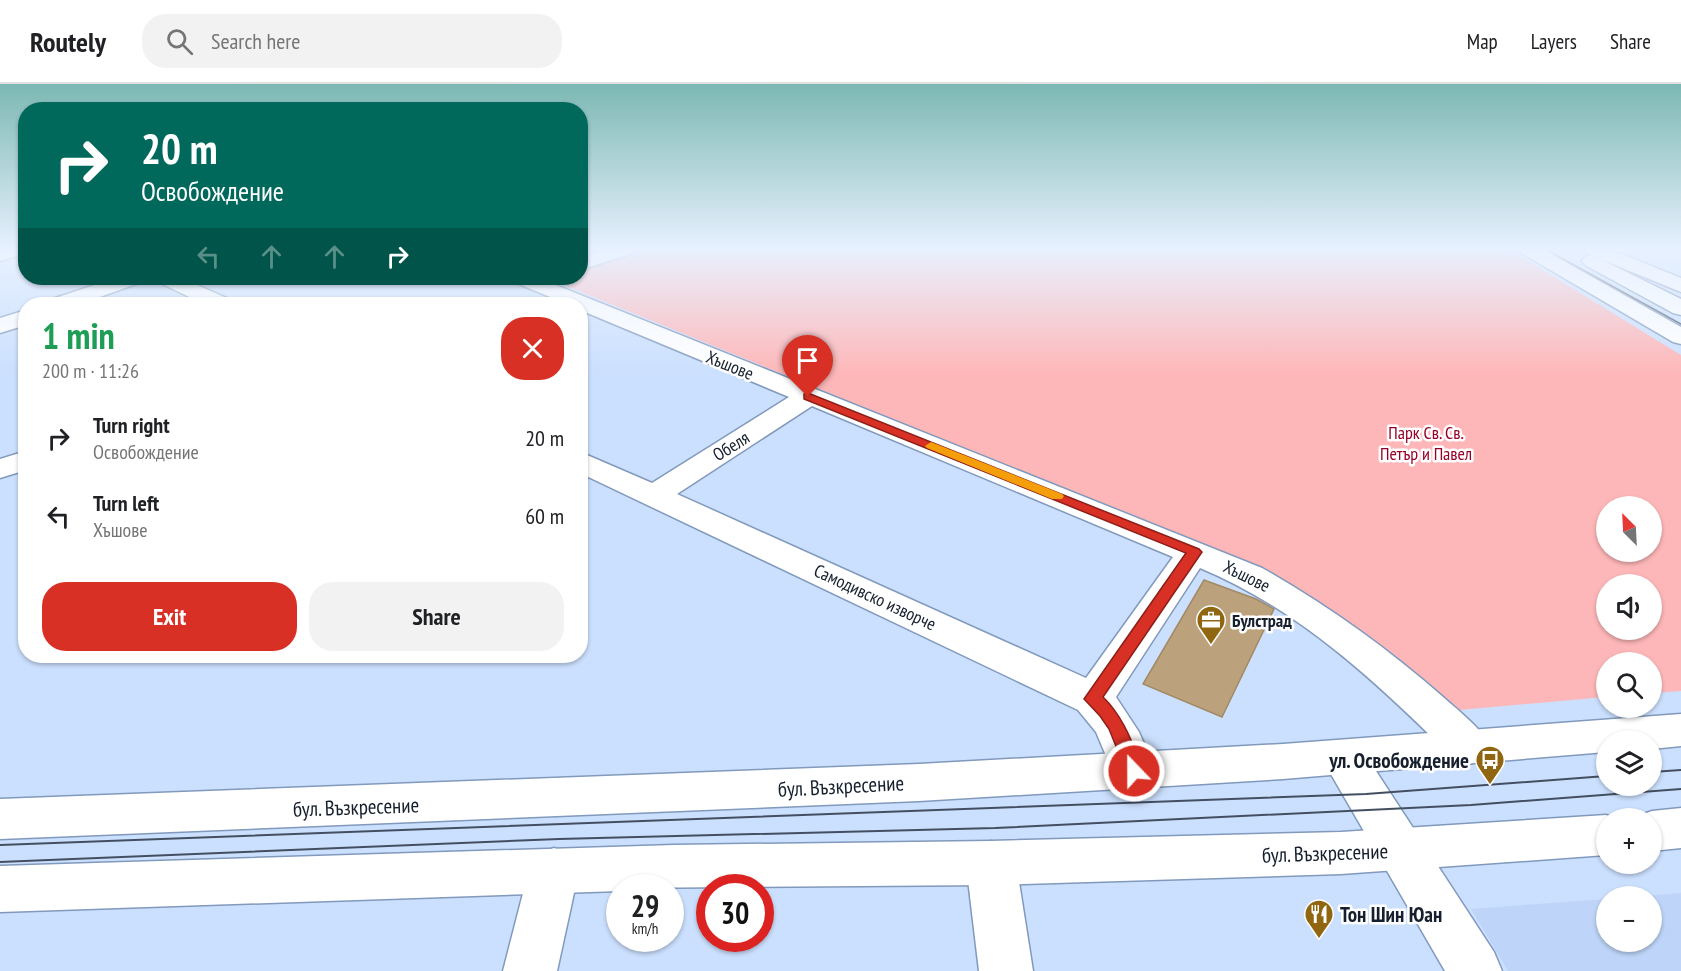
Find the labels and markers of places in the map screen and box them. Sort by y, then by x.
pin [782,335,833,397]
office icon: Булстрад [1195,604,1227,646]
place label: Булстрад [1232,609,1292,632]
bus stop icon: ул. Освобождение [1474,744,1506,786]
place label: ул. Освобождение [1328,747,1469,774]
restaurant icon: Тон Шин Юан [1303,898,1335,940]
place label: Тон Шин Юан [1340,901,1442,928]

